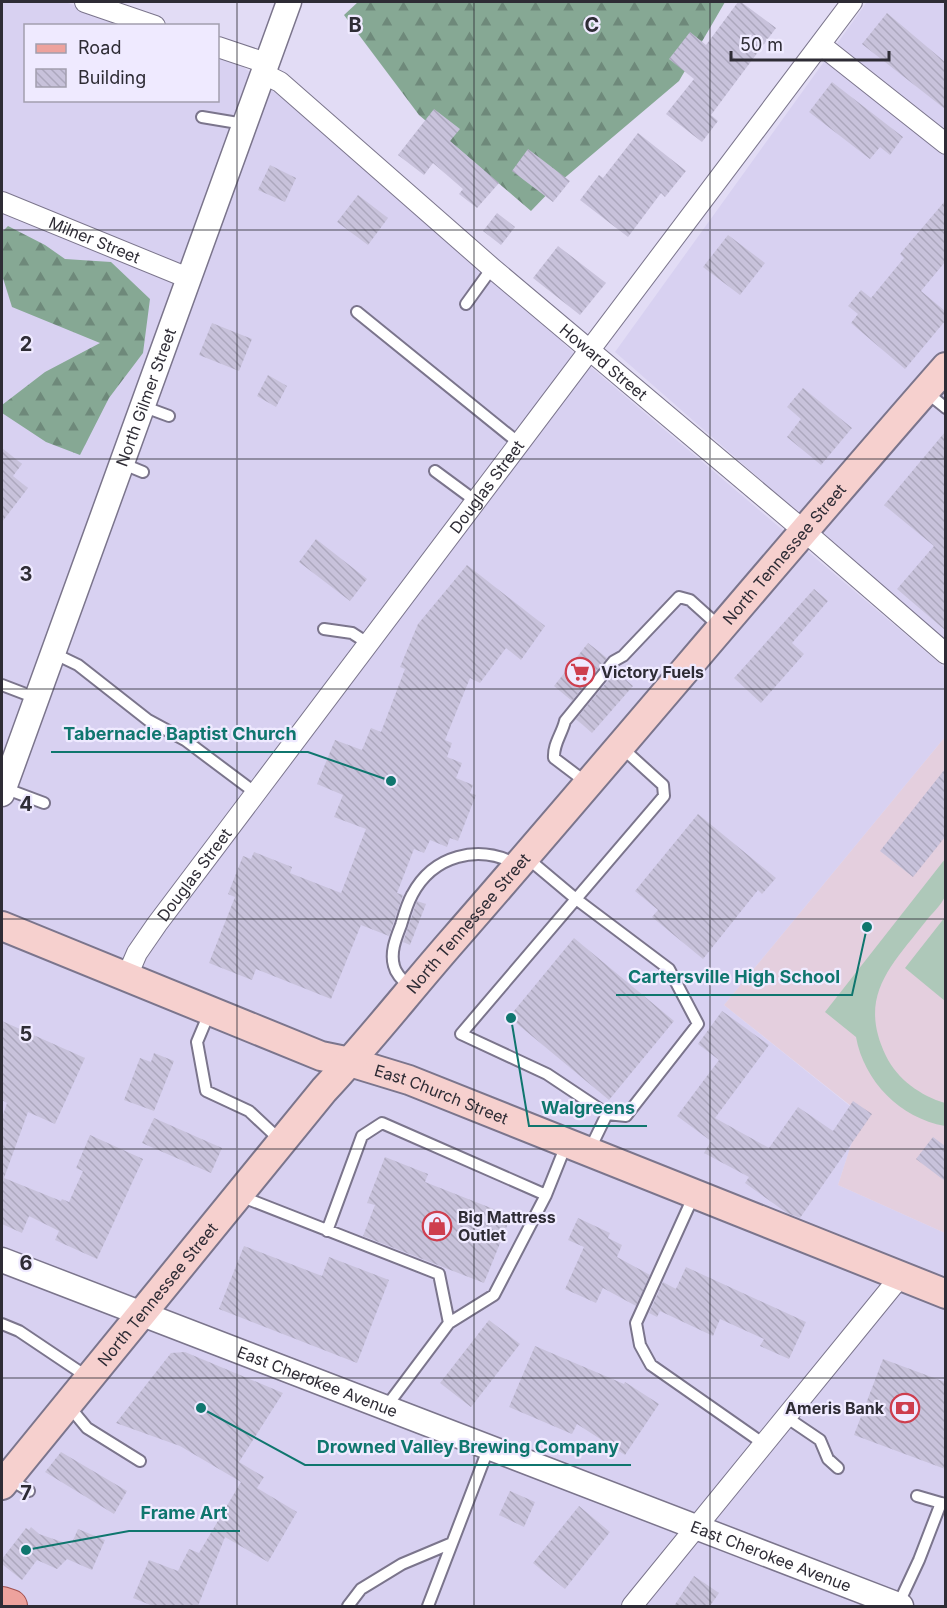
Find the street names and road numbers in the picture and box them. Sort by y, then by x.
street label: Milner Street [46,212,143,267]
street label: Howard Street [556,319,651,405]
street label: North Gilmer Street [112,325,180,469]
street label: Douglas Street [445,436,528,537]
street label: North Tennessee Street [718,480,850,629]
street label: Douglas Street [153,824,236,925]
street label: North Tennessee Street [402,849,534,997]
street label: East Church Street [372,1060,511,1129]
street label: North Tennessee Street [93,1219,222,1370]
street label: East Cherokee Avenue [234,1341,401,1421]
street label: East Cherokee Avenue [688,1516,854,1596]

